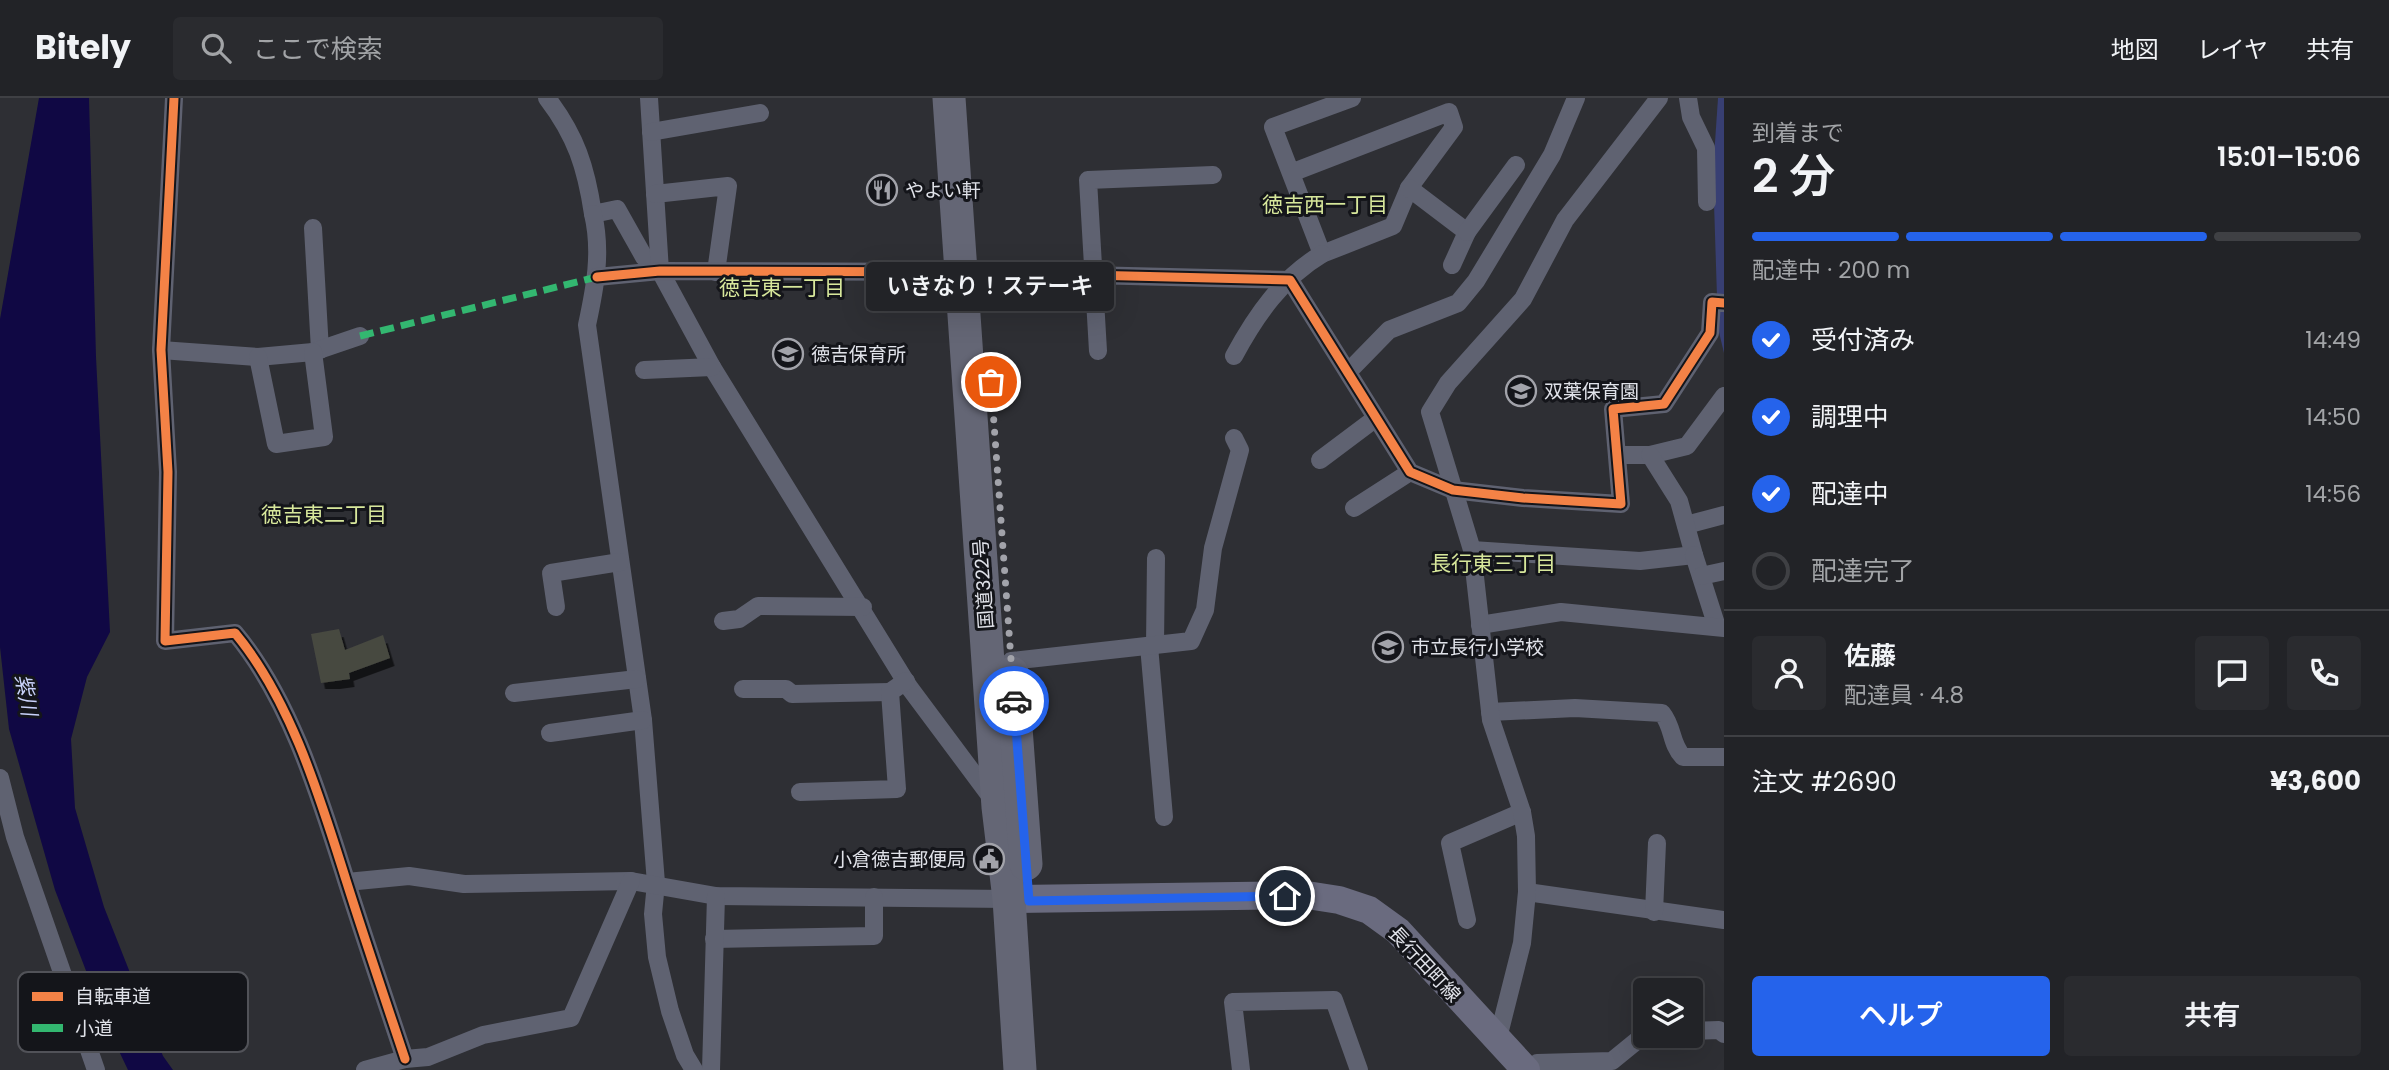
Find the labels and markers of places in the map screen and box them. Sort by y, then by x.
restaurant icon: やよい軒 [865,173,899,207]
place label: やよい軒 [905,177,981,204]
callout: いきなり！ステーキ [867,263,1115,312]
school or university icon: 徳吉保育所 [771,337,805,371]
place label: 徳吉保育所 [811,341,906,368]
pin [961,352,1021,412]
school or university icon: 双葉保育園 [1504,374,1538,408]
place label: 双葉保育園 [1544,378,1639,405]
school or university icon: 市立長行小学校 [1371,630,1405,664]
place label: 市立長行小学校 [1411,634,1544,661]
public building icon: 小倉徳吉郵便局 [972,842,1006,876]
place label: 小倉徳吉郵便局 [833,846,966,873]
pin [1255,866,1315,926]

